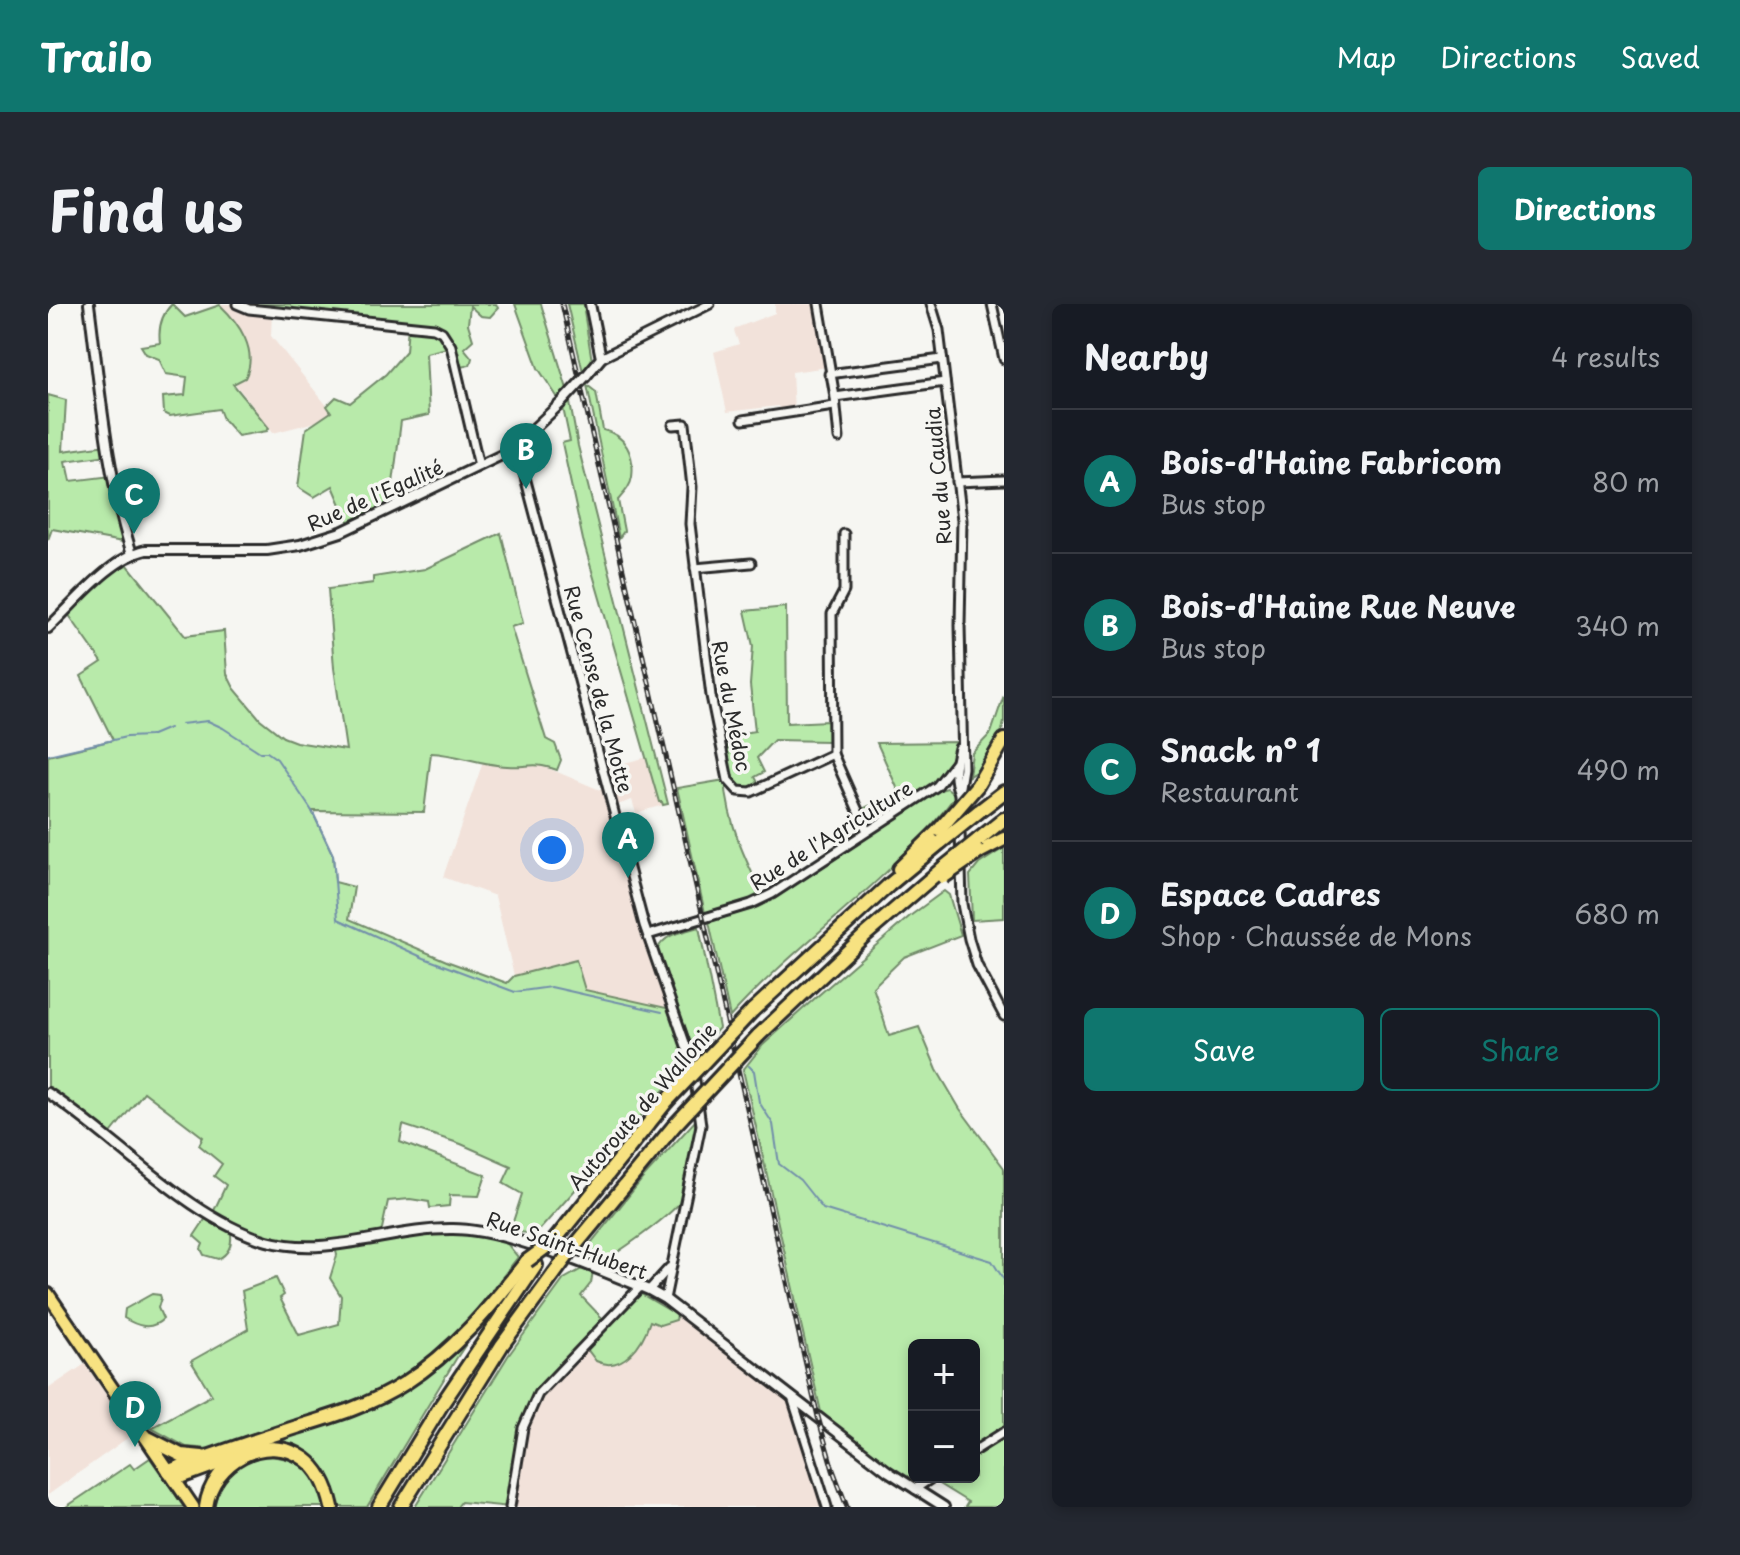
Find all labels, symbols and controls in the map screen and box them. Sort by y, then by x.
text: Trailo [40,28,152,85]
text: Map [1337,35,1396,78]
text: Directions [1440,35,1577,78]
text: Saved [1621,35,1700,78]
text: Find us [48,166,244,251]
button: Directions [1478,167,1692,250]
text: Nearby [1084,330,1209,382]
text: 4 results [1551,337,1660,376]
street label: Rue du Caudia [917,406,959,546]
pin: B [500,423,552,489]
text: Bois-d'Haine Fabricom [1160,439,1502,484]
street label: Rue de l'Egalité [302,452,448,538]
text: A [1100,462,1120,501]
text: 80 m [1592,462,1660,501]
pin: C [108,468,160,534]
text: Bus stop [1160,484,1266,523]
street label: Rue Cense de la Motte [557,582,641,796]
text: Bois-d'Haine Rue Neuve [1160,583,1515,628]
text: B [1101,606,1119,645]
text: 340 m [1575,606,1660,645]
text: Bus stop [1160,628,1266,667]
street label: Rue du Médoc [705,638,759,774]
text: Snack n° 1 [1160,727,1320,772]
text: C [1100,750,1120,789]
text: 490 m [1577,750,1660,789]
text: Restaurant [1160,772,1299,811]
street label: Rue de l'Agriculture [744,773,918,897]
pin: A [602,812,654,878]
your location [532,830,572,870]
text: Espace Cadres [1160,871,1381,916]
text: D [1100,894,1120,933]
text: 680 m [1575,894,1660,933]
text: Shop · Chaussée de Mons [1160,916,1472,955]
button: Save [1084,1008,1364,1091]
button: Share [1380,1008,1660,1091]
street label: Autoroute de Wallonie [561,1016,723,1196]
street label: Rue Saint-Hubert [483,1203,651,1287]
map controls [908,1339,980,1483]
button: + [908,1339,980,1411]
pin: D [109,1381,161,1447]
button: − [908,1411,980,1483]

